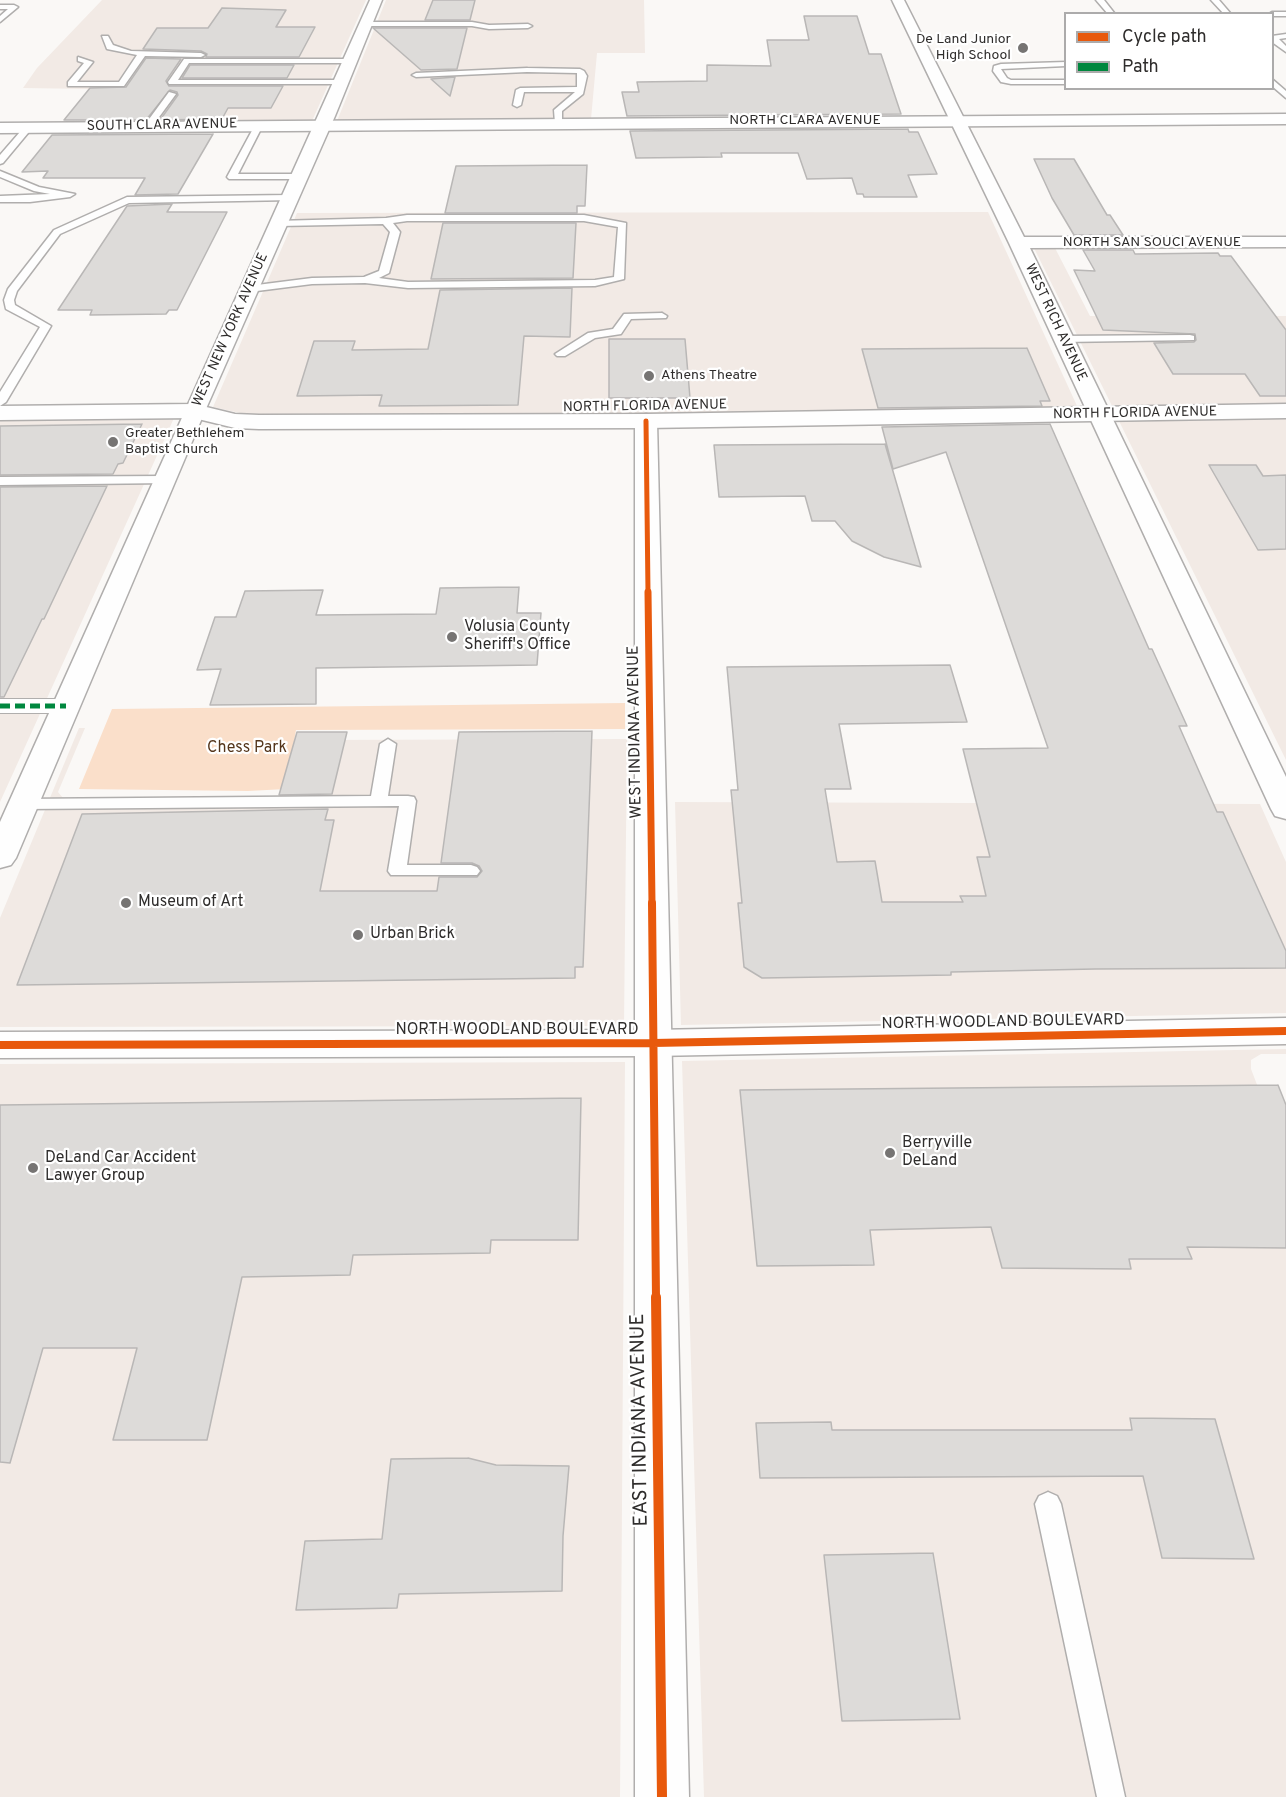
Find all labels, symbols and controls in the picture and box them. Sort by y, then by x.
legend [1064,12,1274,90]
text: Cycle path [1122,26,1207,49]
place label: De Land Junior High School [916,32,1011,64]
marker: De Land Junior High School [1016,41,1030,55]
text: Path [1122,56,1159,79]
street label: NORTH CLARA AVENUE [729,113,881,129]
street label: SOUTH CLARA AVENUE [86,116,238,136]
street label: NORTH SAN SOUCI AVENUE [1063,235,1241,251]
street label: WEST NEW YORK AVENUE [189,250,273,410]
street label: WEST RICH AVENUE [1020,261,1090,385]
place label: Athens Theatre [661,368,757,384]
marker: Athens Theatre [642,369,656,383]
street label: NORTH FLORIDA AVENUE [563,397,727,417]
street label: NORTH FLORIDA AVENUE [1053,404,1217,424]
place label: Greater Bethlehem Baptist Church [125,426,244,458]
marker: Greater Bethlehem Baptist Church [106,435,120,449]
place label: Volusia County Sheriff's Office [464,618,571,656]
marker: Volusia County Sheriff's Office [445,630,459,644]
street label: WEST INDIANA AVENUE [625,645,647,819]
park label: Chess Park [207,739,287,759]
place label: Museum of Art [138,893,244,913]
marker: Museum of Art [119,896,133,910]
place label: Urban Brick [370,925,455,945]
marker: Urban Brick [351,928,365,942]
street label: NORTH WOODLAND BOULEVARD [881,1011,1125,1035]
street label: NORTH WOODLAND BOULEVARD [395,1021,639,1041]
place label: Berryville DeLand [902,1134,972,1172]
marker: Berryville DeLand [883,1146,897,1160]
place label: DeLand Car Accident Lawyer Group [45,1149,196,1187]
marker: DeLand Car Accident Lawyer Group [26,1161,40,1175]
street label: EAST INDIANA AVENUE [627,1313,655,1527]

